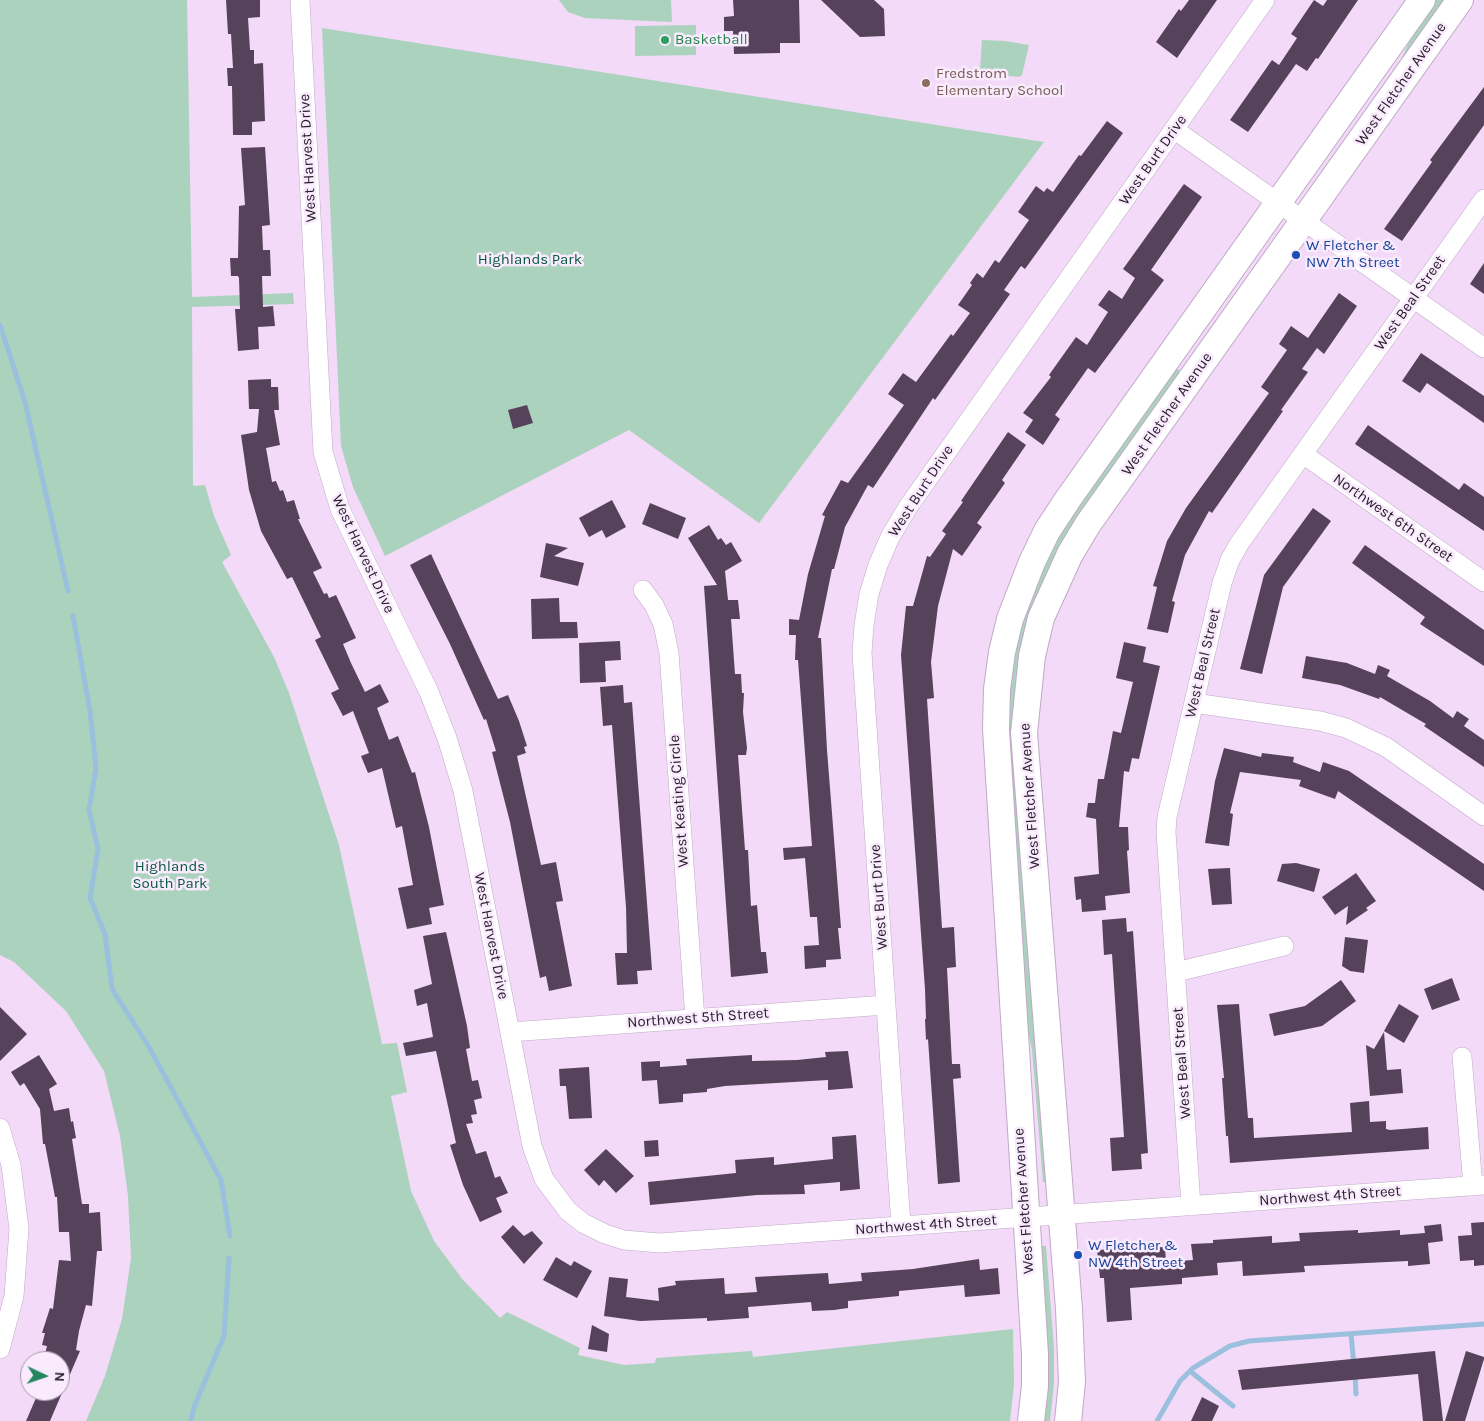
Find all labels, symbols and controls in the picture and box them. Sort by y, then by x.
street label: West Fletcher Avenue [1352,19,1450,149]
place label: Basketball [675,31,748,49]
marker: Basketball [659,34,671,46]
place label: Fredstrom Elementary School [936,65,1063,100]
marker: Fredstrom Elementary School [920,77,932,89]
street label: West Harvest Drive [296,93,320,223]
street label: West Burt Drive [1115,112,1191,208]
place label: W Fletcher & NW 7th Street [1306,237,1400,272]
marker: W Fletcher & NW 7th Street [1290,249,1302,261]
park label: Highlands Park [478,251,582,269]
street label: West Beal Street [1371,252,1449,354]
street label: West Fletcher Avenue [1118,349,1216,479]
street label: West Burt Drive [885,442,957,540]
street label: Northwest 6th Street [1330,470,1456,566]
street label: West Harvest Drive [328,492,398,616]
street label: West Beal Street [1182,606,1224,720]
street label: West Fletcher Avenue [1016,723,1044,869]
street label: West Keating Circle [665,734,693,868]
street label: West Burt Drive [866,844,892,950]
park label: Highlands South Park [132,858,208,893]
street label: West Harvest Drive [470,871,512,1001]
street label: Northwest 5th Street [626,1004,770,1032]
street label: West Beal Street [1169,1007,1195,1119]
street label: West Fletcher Avenue [1010,1128,1038,1274]
street label: Northwest 4th Street [1259,1182,1401,1210]
street label: Northwest 4th Street [855,1211,997,1239]
place label: W Fletcher & NW 4th Street [1088,1237,1183,1272]
marker: W Fletcher & NW 4th Street [1072,1249,1084,1261]
north arrow [20,1351,70,1401]
text: N [51,1371,68,1382]

